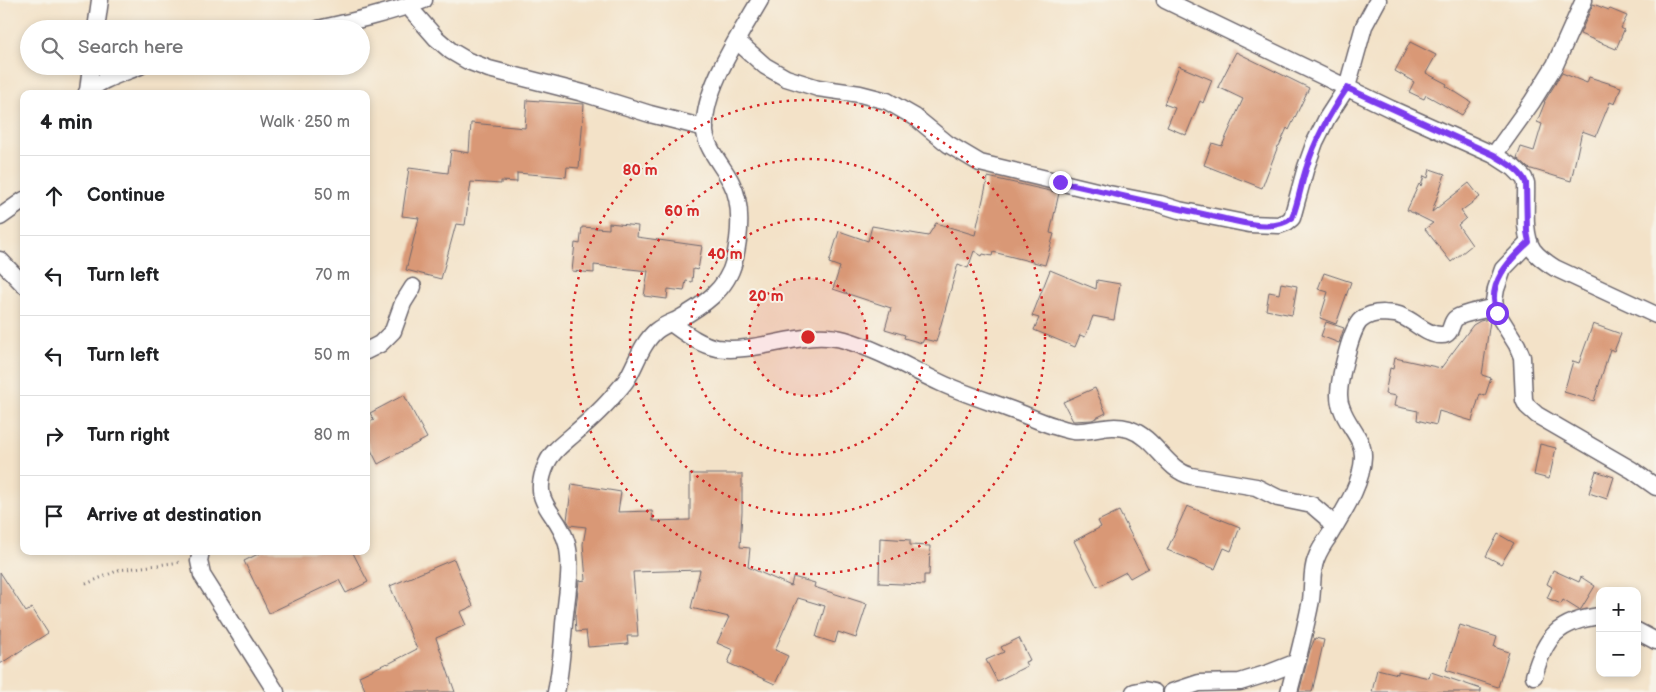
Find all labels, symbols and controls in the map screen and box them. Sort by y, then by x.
search box [20,20,370,75]
icon: search [38,34,66,62]
text: Search here [78,36,183,59]
text: 4 min [40,110,93,135]
text: Walk · 250 m [260,113,350,132]
text: 80 m [622,161,658,180]
route end [1049,171,1072,194]
icon: ahead [40,182,68,210]
text: Continue [87,184,165,207]
text: 50 m [314,186,350,205]
text: 60 m [664,202,700,221]
text: 40 m [707,245,743,264]
icon: left [40,262,68,290]
text: Turn left [87,264,159,287]
text: 70 m [315,266,350,285]
text: 20 m [749,287,784,306]
route start [1486,302,1509,325]
centre of rings [799,328,817,346]
icon: left [40,342,68,370]
text: Turn left [87,344,159,367]
text: 50 m [314,346,350,365]
icon: right [40,422,68,450]
text: Turn right [87,424,170,447]
text: 80 m [314,426,350,445]
icon: arrive [40,502,68,530]
text: Arrive at destination [87,504,262,527]
map controls [1596,587,1641,677]
button: + [1596,587,1641,632]
button: − [1596,632,1641,677]

